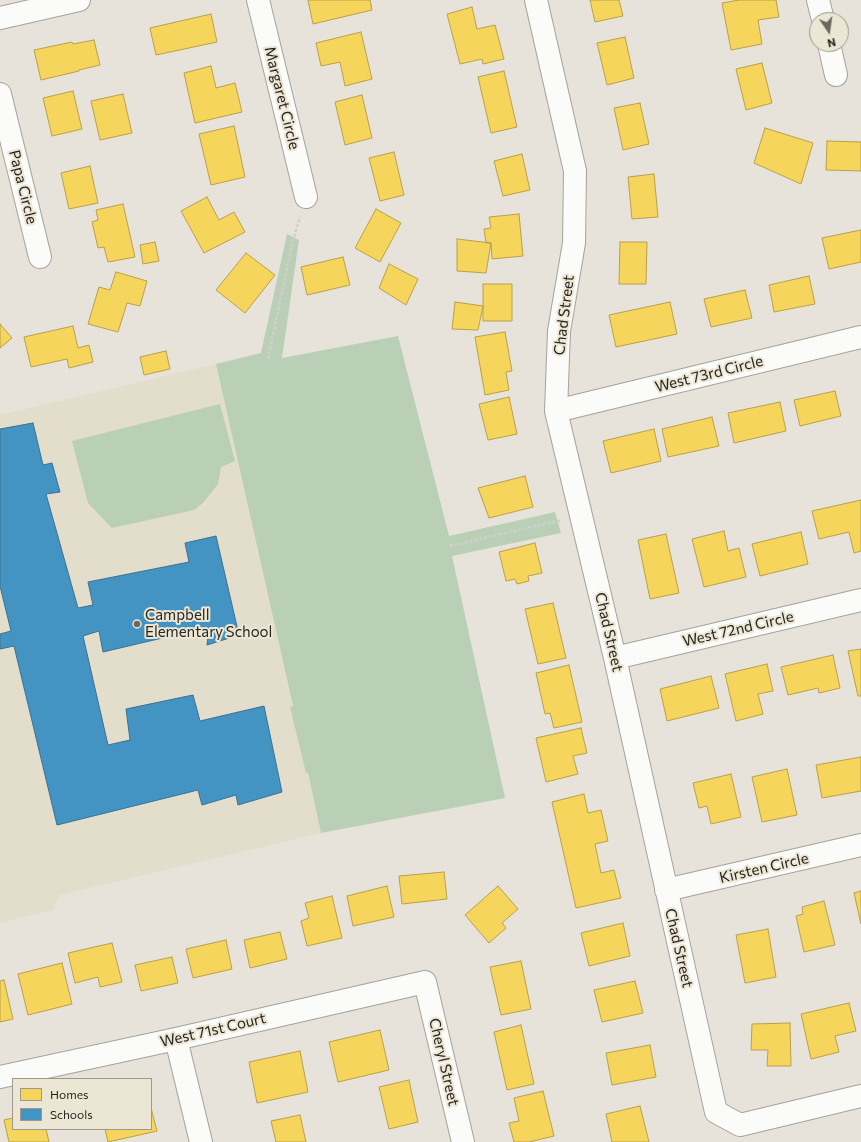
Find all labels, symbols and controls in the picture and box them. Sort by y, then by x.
north arrow [809,12,849,52]
text: N [826,36,837,50]
street label: Margaret Circle [261,45,303,151]
street label: Papa Circle [5,148,41,226]
street label: Chad Street [550,274,578,356]
street label: West 73rd Circle [653,352,765,396]
street label: Chad Street [591,591,627,673]
place label: Campbell Elementary School [145,606,272,641]
street label: West 72nd Circle [681,607,795,651]
marker: Campbell Elementary School [132,619,142,629]
street label: Kirsten Circle [718,849,810,887]
street label: Chad Street [661,907,697,989]
street label: West 71st Court [158,1009,268,1051]
street label: Cheryl Street [425,1016,463,1108]
legend [12,1078,152,1130]
text: Homes [50,1087,88,1101]
text: Schools [50,1107,93,1121]

